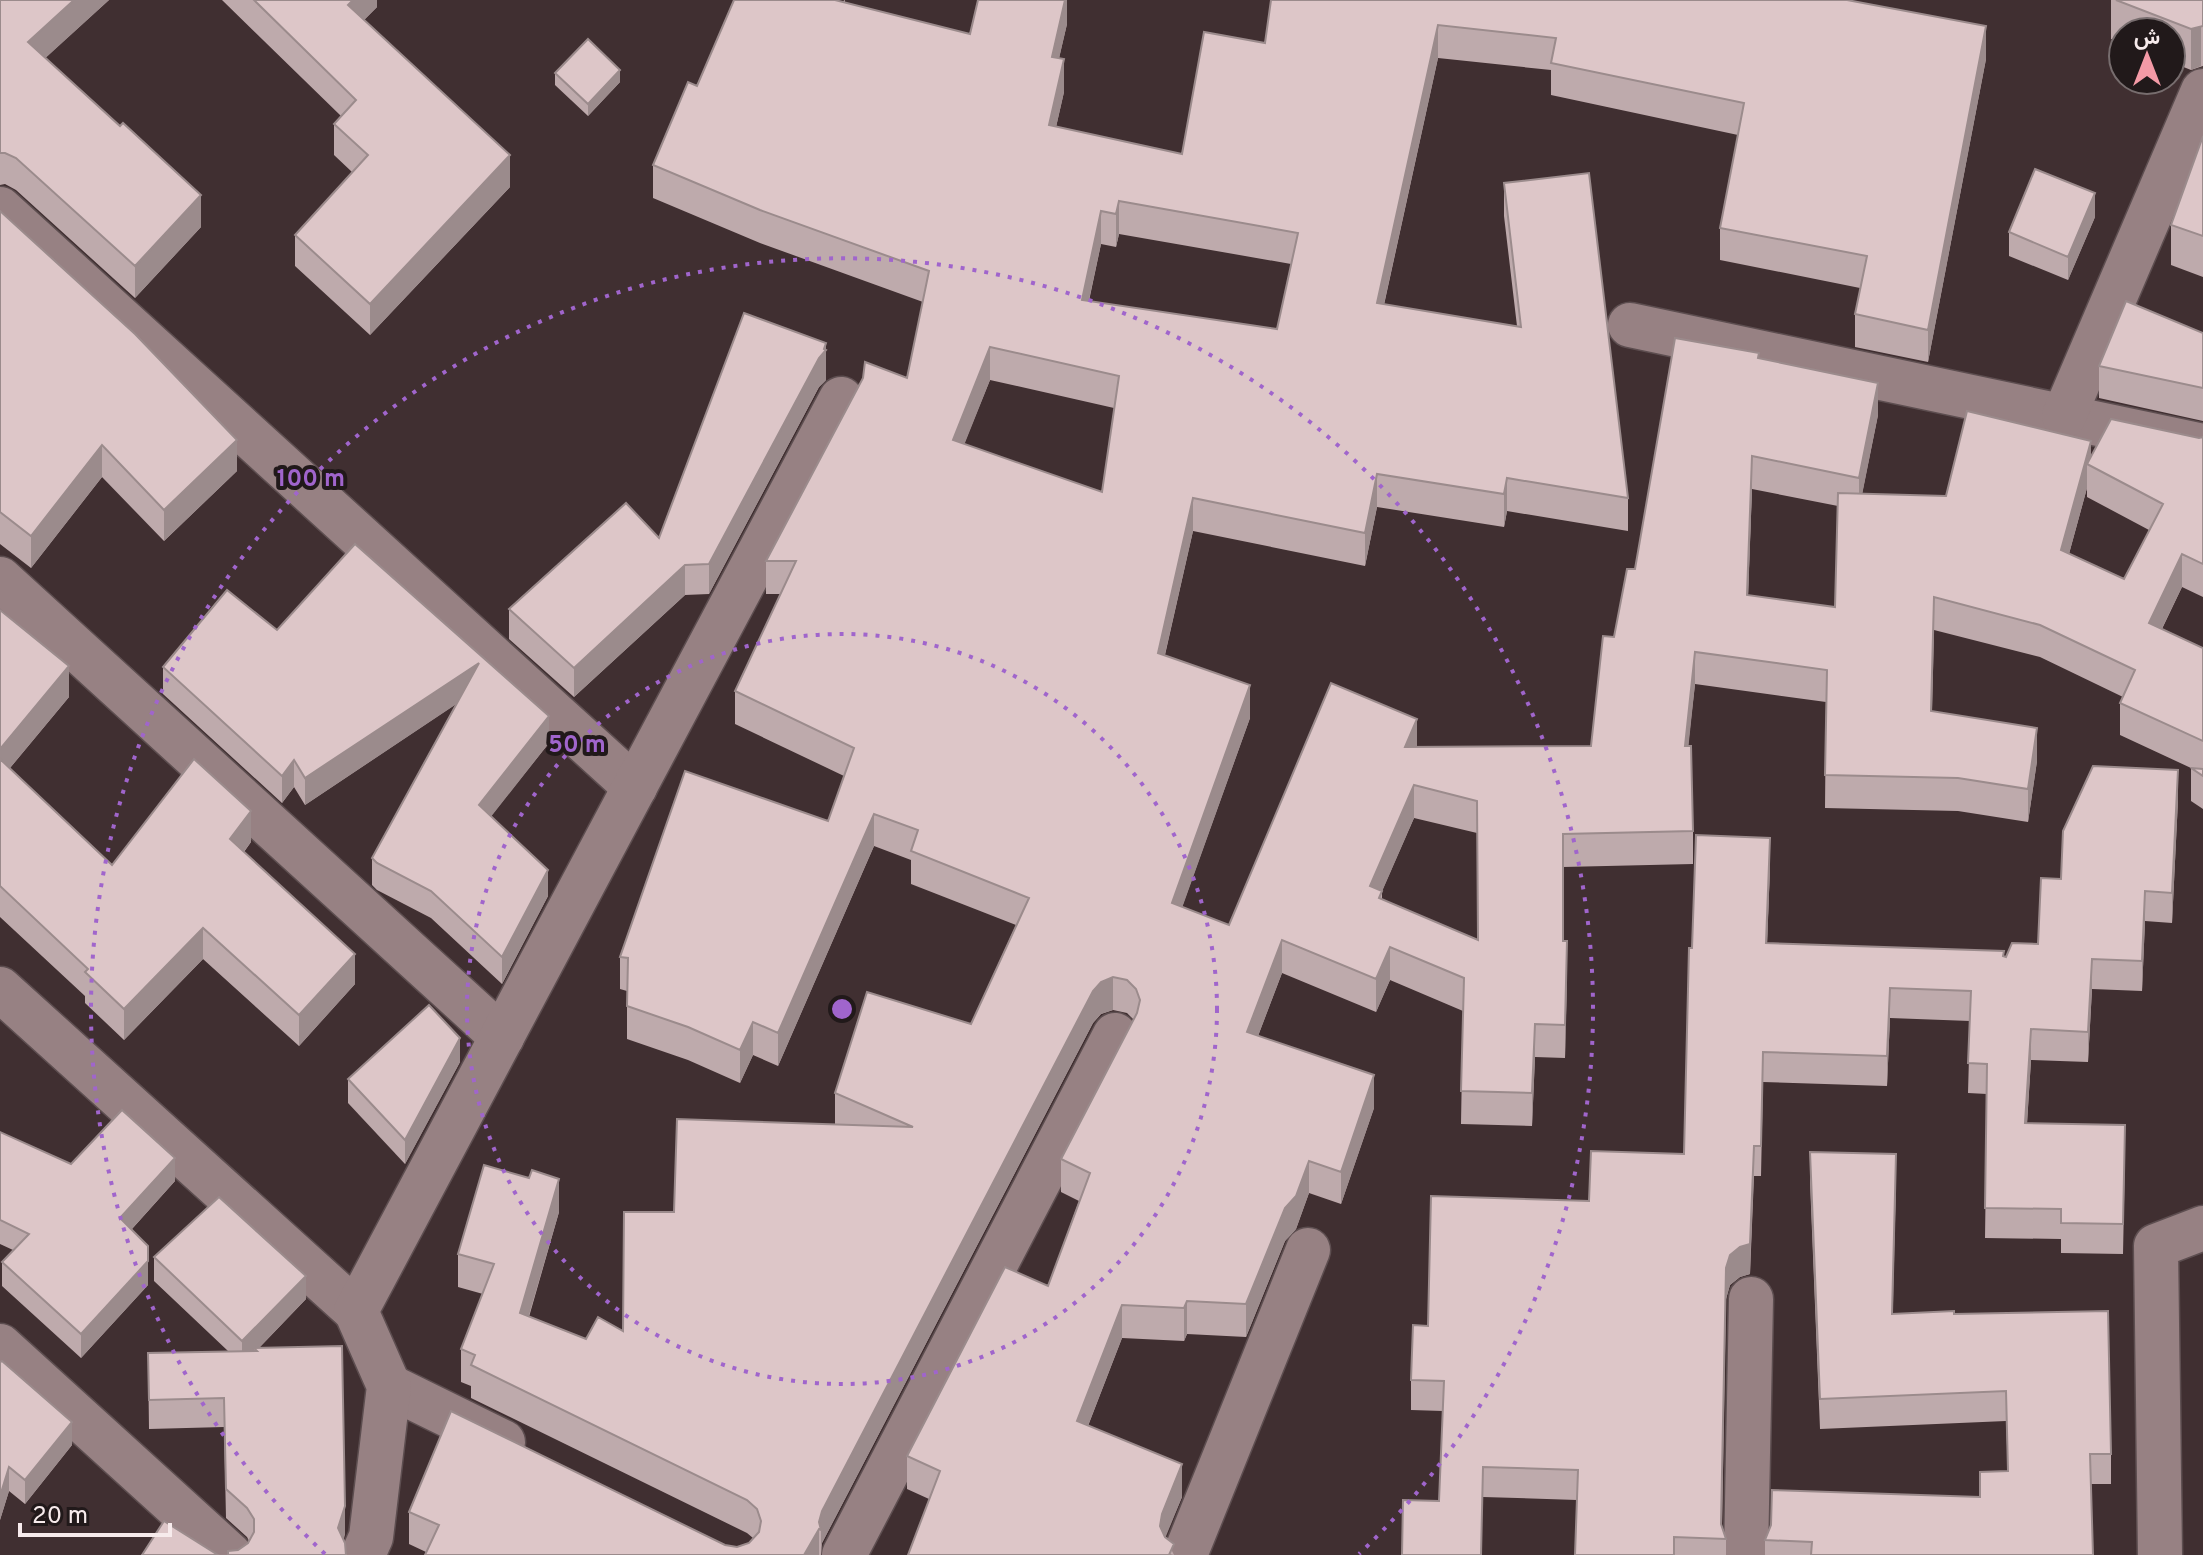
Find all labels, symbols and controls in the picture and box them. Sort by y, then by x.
north arrow [2107,16,2187,96]
text: ش [2134,25,2160,52]
text: 100 m [277,465,345,495]
text: 50 m [548,731,606,761]
centre of rings [828,995,856,1023]
scale bar [20,1487,170,1537]
text: 20 m [32,1502,88,1532]

